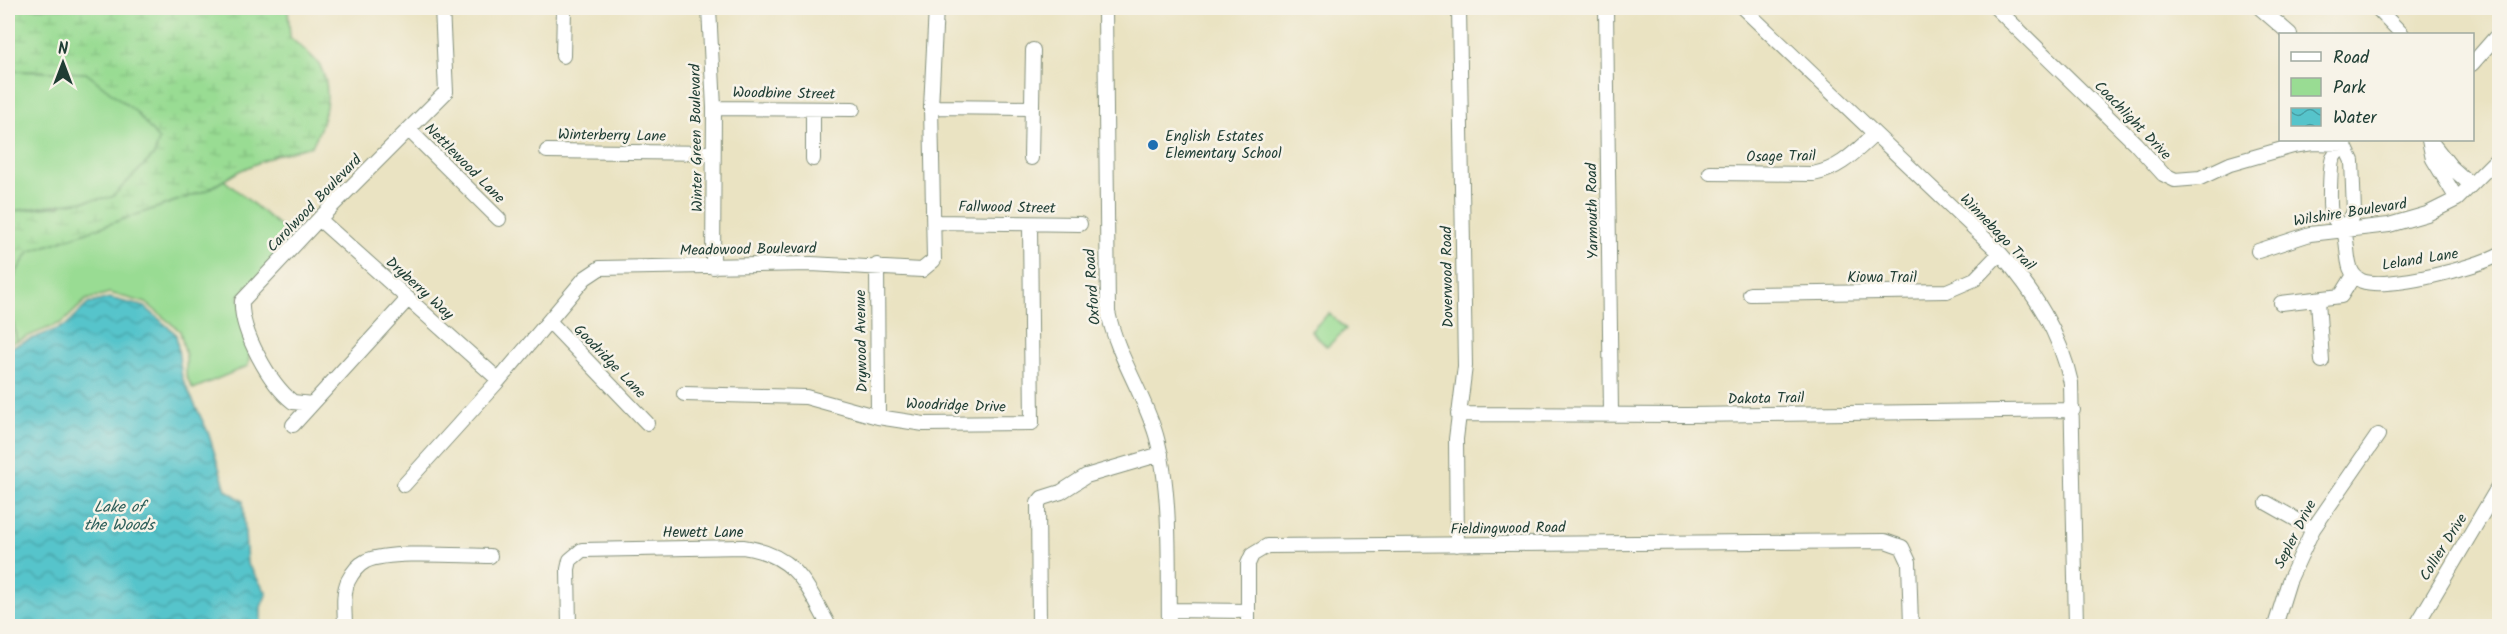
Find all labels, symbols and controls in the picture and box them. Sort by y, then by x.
north arrow [33,33,93,93]
legend [2279,33,2474,141]
text: N [58,37,68,62]
text: Road [2333,44,2370,73]
street label: Winter Green Boulevard [684,63,710,212]
text: Park [2333,74,2366,103]
street label: Coachlight Drive [2088,75,2177,166]
street label: Woodbine Street [732,81,836,107]
text: Water [2333,104,2378,133]
street label: Nettlewood Lane [418,118,510,210]
street label: Winterberry Lane [558,123,667,149]
place label: English Estates Elementary School [1165,125,1282,166]
marker: English Estates Elementary School [1146,138,1160,152]
street label: Osage Trail [1746,144,1816,170]
street label: Carolwood Boulevard [261,149,368,258]
street label: Yarmouth Road [1580,162,1606,259]
street label: Winnebago Trail [1954,188,2041,277]
street label: Wilshire Boulevard [2292,192,2409,234]
street label: Fallwood Street [958,195,1056,221]
street label: Doverwood Road [1435,225,1461,328]
street label: Meadowood Boulevard [679,237,817,263]
street label: Leland Lane [2380,242,2460,278]
street label: Oxford Road [1078,247,1108,326]
street label: Dryberry Way [380,251,460,327]
street label: Kiowa Trail [1847,266,1917,290]
street label: Drywood Avenue [849,289,875,393]
street label: Goodridge Lane [567,319,651,405]
street label: Dakota Trail [1727,386,1805,412]
street label: Woodridge Drive [906,392,1007,420]
water label: Lake of the Woods [84,495,156,538]
street label: Sepler Drive [2268,496,2324,573]
street label: Collier Drive [2414,509,2474,586]
street label: Fieldingwood Road [1450,516,1566,542]
street label: Hewett Lane [662,521,744,545]

